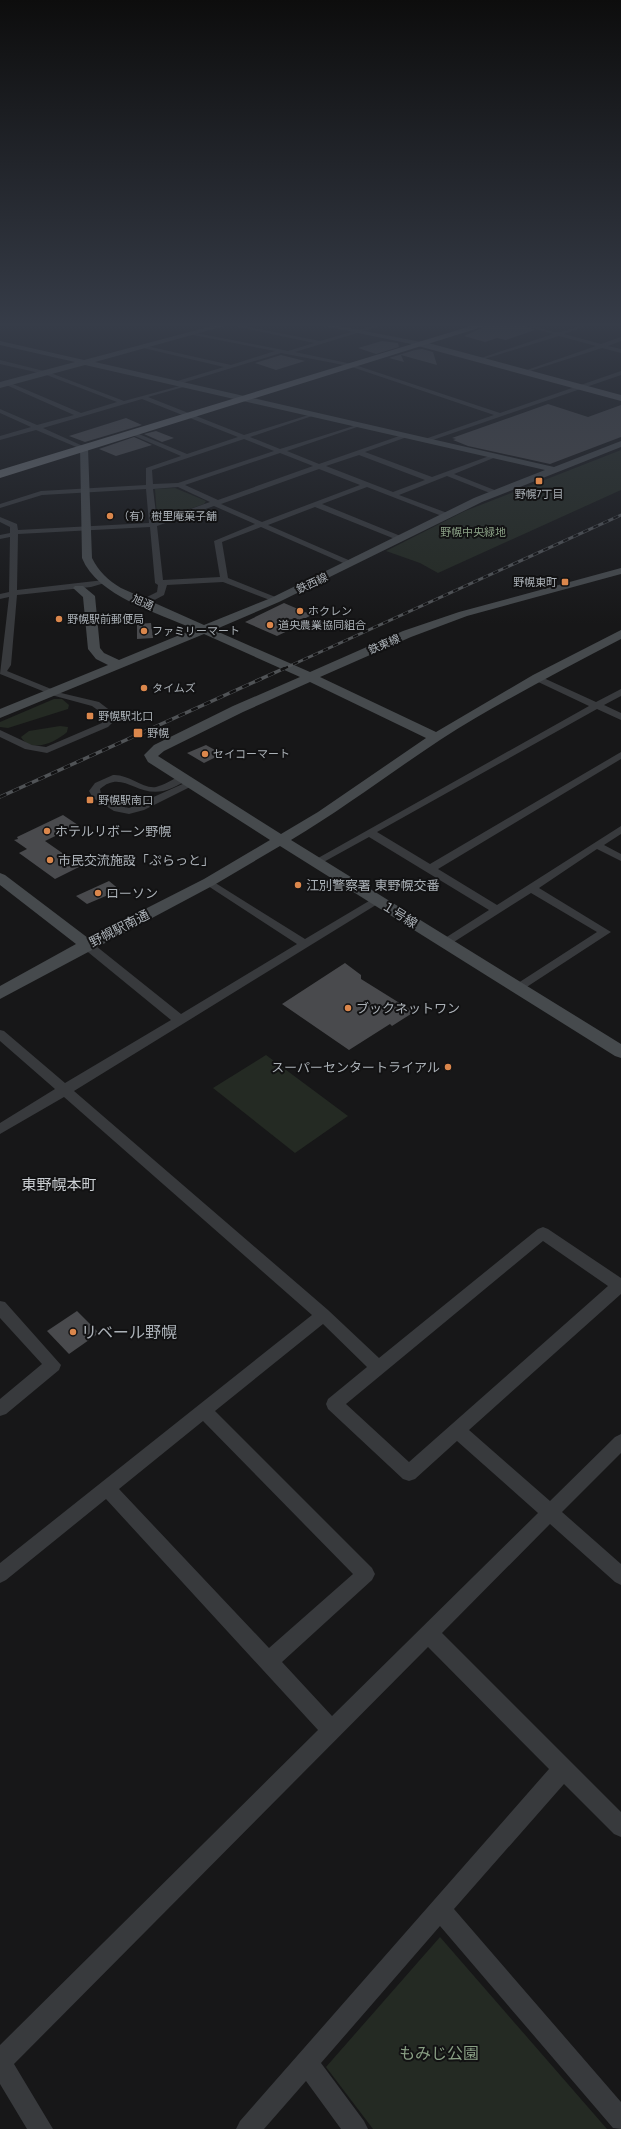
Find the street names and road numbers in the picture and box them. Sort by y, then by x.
street label: 鉄西線 [295,571,330,596]
street label: 旭通 [130,592,155,613]
street label: 鉄東線 [366,632,402,657]
street label: １号線 [379,898,420,931]
street label: 野幌駅南通 [87,907,152,950]

